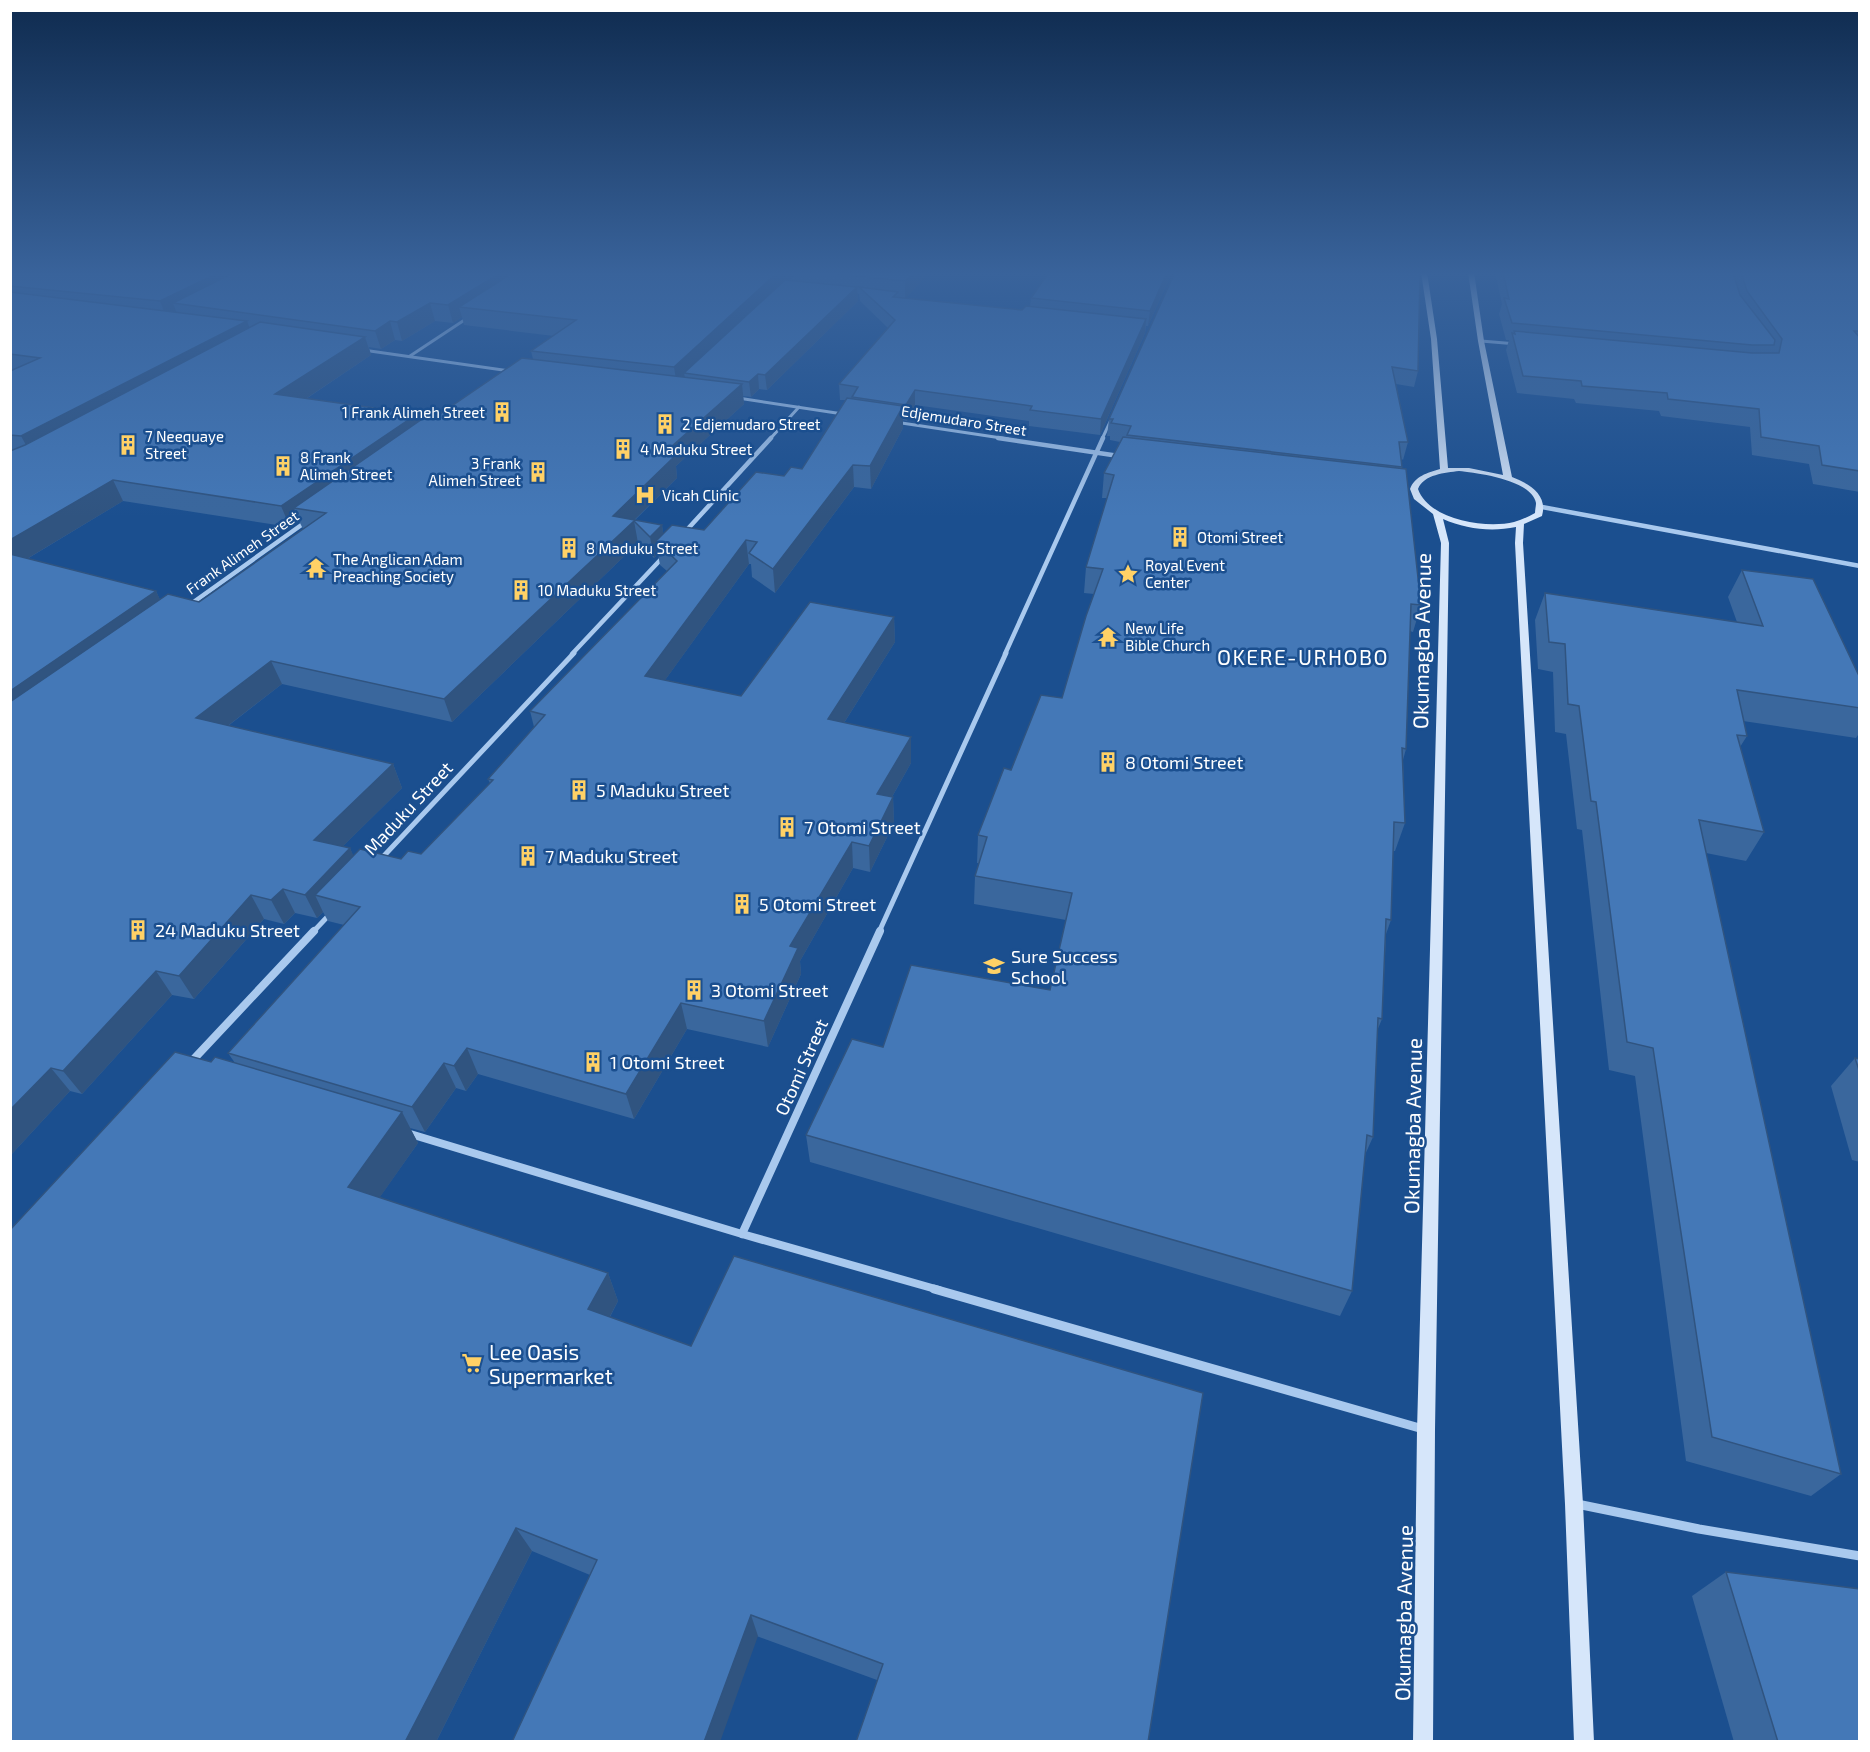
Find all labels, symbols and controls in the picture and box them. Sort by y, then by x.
building icon: 1 Frank Alimeh Street [490,400,514,424]
street label: Edjemudaro Street [900,401,1028,440]
place label: 1 Frank Alimeh Street [342,403,485,421]
building icon: 2 Edjemudaro Street [653,412,677,436]
place label: 2 Edjemudaro Street [682,415,821,434]
place label: 7 Neequaye Street [145,427,224,462]
building icon: 7 Neequaye Street [116,433,140,457]
building icon: 4 Maduku Street [611,437,635,461]
place label: 4 Maduku Street [640,440,753,458]
place label: 8 Frank Alimeh Street [300,448,393,483]
building icon: 8 Frank Alimeh Street [271,454,295,478]
place label: 3 Frank Alimeh Street [429,454,521,489]
building icon: 3 Frank Alimeh Street [526,460,550,484]
hospital icon: Vicah Clinic [633,483,657,507]
place label: Vicah Clinic [662,486,739,504]
street label: Frank Alimeh Street [182,506,302,598]
building icon: Otomi Street [1168,525,1192,549]
place label: Otomi Street [1197,528,1283,546]
building icon: 8 Maduku Street [557,536,581,560]
place label: 8 Maduku Street [586,539,698,557]
place label: The Anglican Adam Preaching Society [333,550,463,585]
street label: Okumagba Avenue [1407,553,1435,729]
temple icon: The Anglican Adam Preaching Society [304,556,328,580]
place label: Royal Event Center [1145,556,1225,591]
place icon: Royal Event Center [1116,562,1140,586]
building icon: 10 Maduku Street [509,578,533,602]
place label: 10 Maduku Street [538,581,656,599]
place label: New Life Bible Church [1125,619,1210,654]
temple icon: New Life Bible Church [1096,625,1120,649]
district label: OKERE-URHOBO [1217,644,1389,669]
building icon: 8 Otomi Street [1096,750,1120,774]
place label: 8 Otomi Street [1125,751,1243,773]
street label: Maduku Street [359,757,457,859]
building icon: 5 Maduku Street [567,778,591,802]
place label: 5 Maduku Street [596,779,730,801]
building icon: 7 Otomi Street [775,815,799,839]
place label: 7 Otomi Street [804,816,921,838]
building icon: 7 Maduku Street [516,844,540,868]
place label: 7 Maduku Street [545,845,678,867]
building icon: 5 Otomi Street [730,892,754,916]
place label: 5 Otomi Street [759,893,876,915]
building icon: 24 Maduku Street [126,918,150,942]
place label: 24 Maduku Street [155,919,300,941]
place label: Sure Success School [1011,945,1118,988]
school or university icon: Sure Success School [982,954,1006,978]
building icon: 3 Otomi Street [682,978,706,1002]
place label: 3 Otomi Street [711,979,829,1001]
street label: Otomi Street [770,1015,832,1119]
street label: Okumagba Avenue [1398,1038,1426,1214]
building icon: 1 Otomi Street [581,1050,605,1074]
place label: 1 Otomi Street [610,1051,725,1073]
place label: Lee Oasis Supermarket [489,1339,613,1388]
supermarket icon: Lee Oasis Supermarket [460,1351,484,1375]
street label: Okumagba Avenue [1389,1525,1417,1701]

